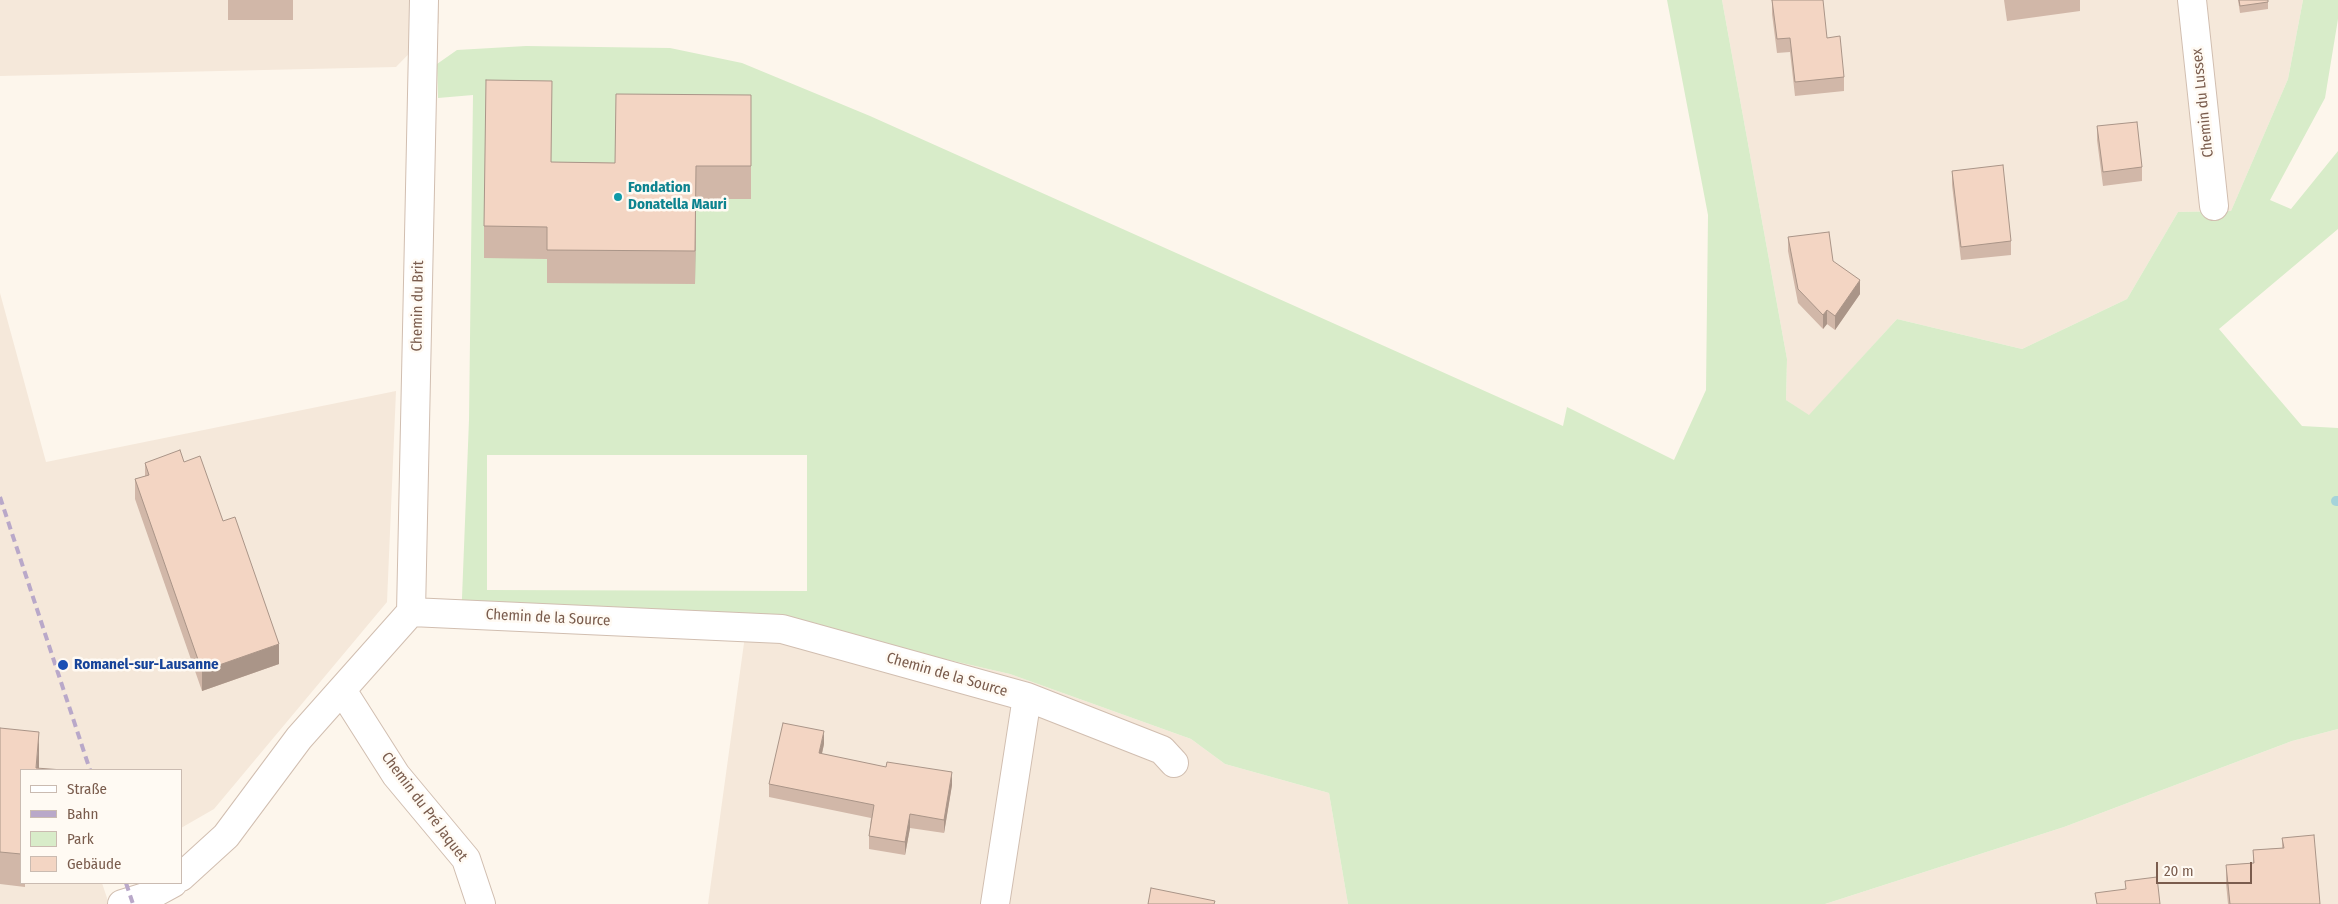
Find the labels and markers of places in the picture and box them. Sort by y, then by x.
place label: Fondation Donatella Mauri [628,179,727,214]
marker: Fondation Donatella Mauri [612,191,624,203]
place label: Romanel-sur-Lausanne [74,656,219,674]
marker: Romanel-sur-Lausanne [56,658,70,672]

